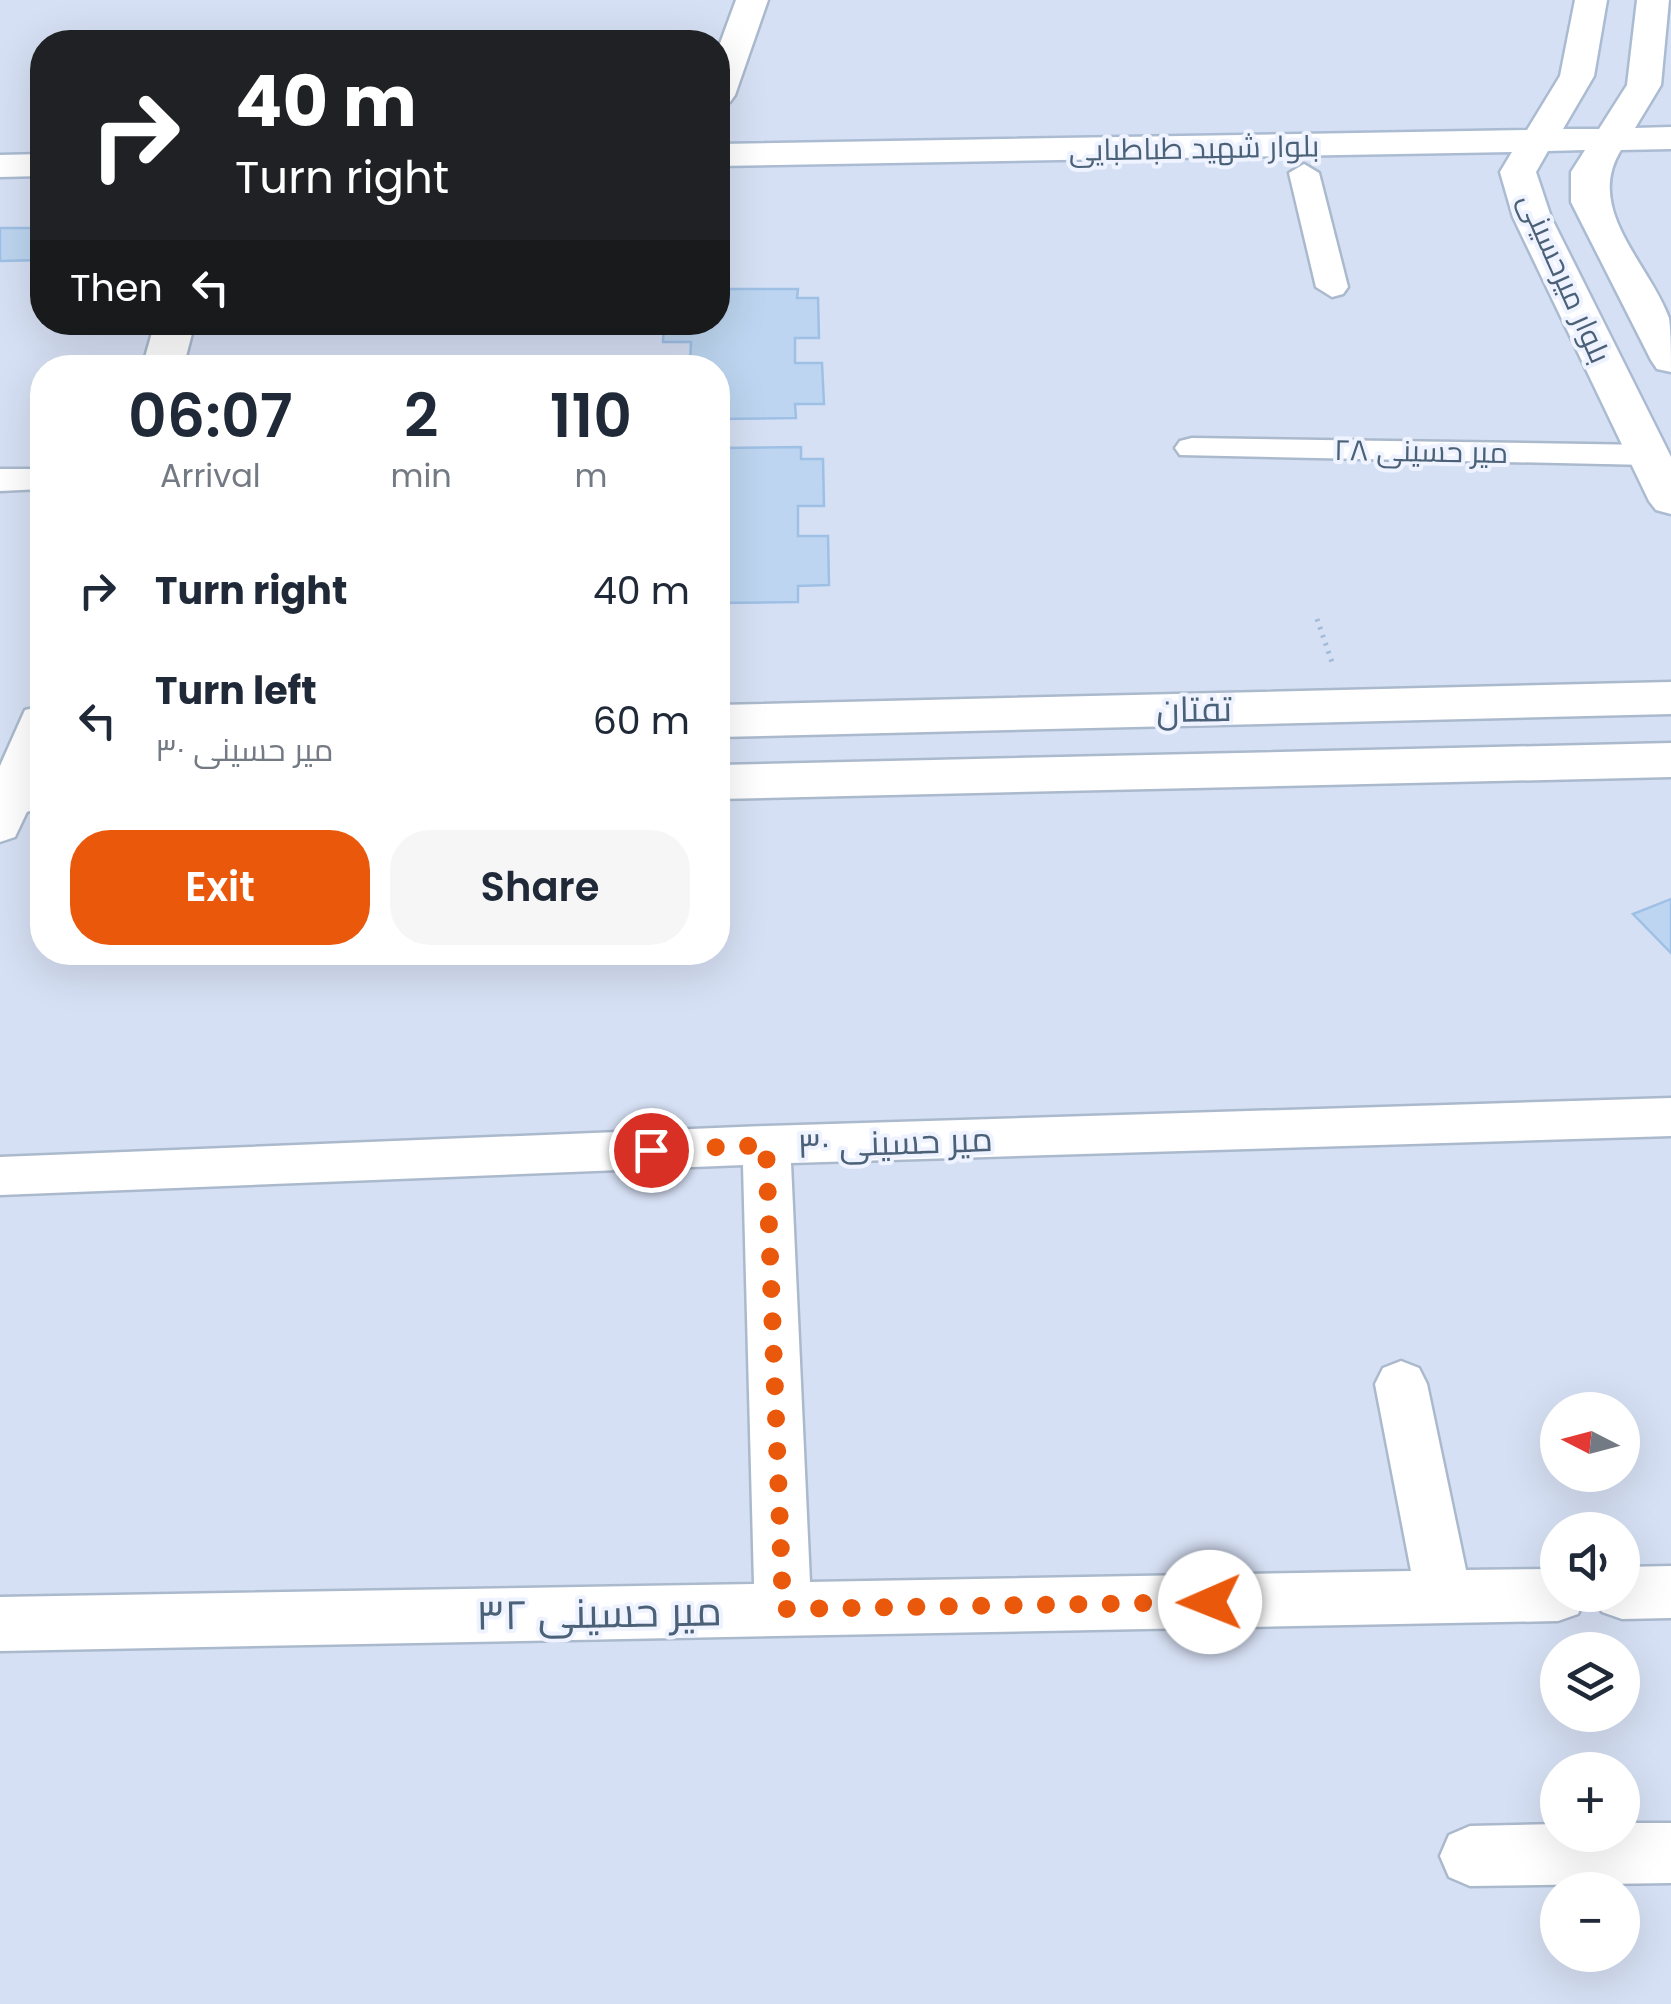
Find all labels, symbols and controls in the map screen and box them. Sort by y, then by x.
text: 40 m [235,52,417,151]
icon: right [70,70,200,200]
street label: بلوار شهید طباطبایی [1068,124,1320,172]
text: Turn right [235,146,449,209]
street label: بلوار میرحسینی [1508,186,1622,370]
icon: left [183,260,238,315]
text: Then [70,261,163,314]
text: 06:07 [128,374,293,458]
text: 2 [404,374,438,458]
text: 110 [550,374,632,458]
street label: میر حسینی ۲۸ [1334,428,1508,474]
text: Arrival [160,453,261,498]
text: min [391,453,452,498]
text: m [574,453,607,498]
icon: right [70,563,125,618]
text: Turn right [155,564,347,617]
text: 40 m [593,564,690,617]
text: Turn left [155,664,317,717]
street label: تفتان [1156,684,1232,734]
icon: left [70,693,125,748]
text: 60 m [593,694,690,747]
text: میر حسینی ۳۰ [155,727,334,772]
button: Exit [70,830,370,945]
button: Share [390,830,690,945]
pin [609,1108,694,1193]
street label: میر حسینی ۳۰ [796,1114,994,1170]
icon: arrive [624,1123,679,1178]
north arrow [1540,1392,1640,1492]
map controls [1540,1392,1640,1972]
button: sound [1540,1512,1640,1612]
position arrow [1158,1550,1262,1654]
street label: میر حسینی ۳۲ [475,1581,723,1645]
button: layers [1540,1632,1640,1732]
button: + [1540,1752,1640,1852]
button: − [1540,1872,1640,1972]

